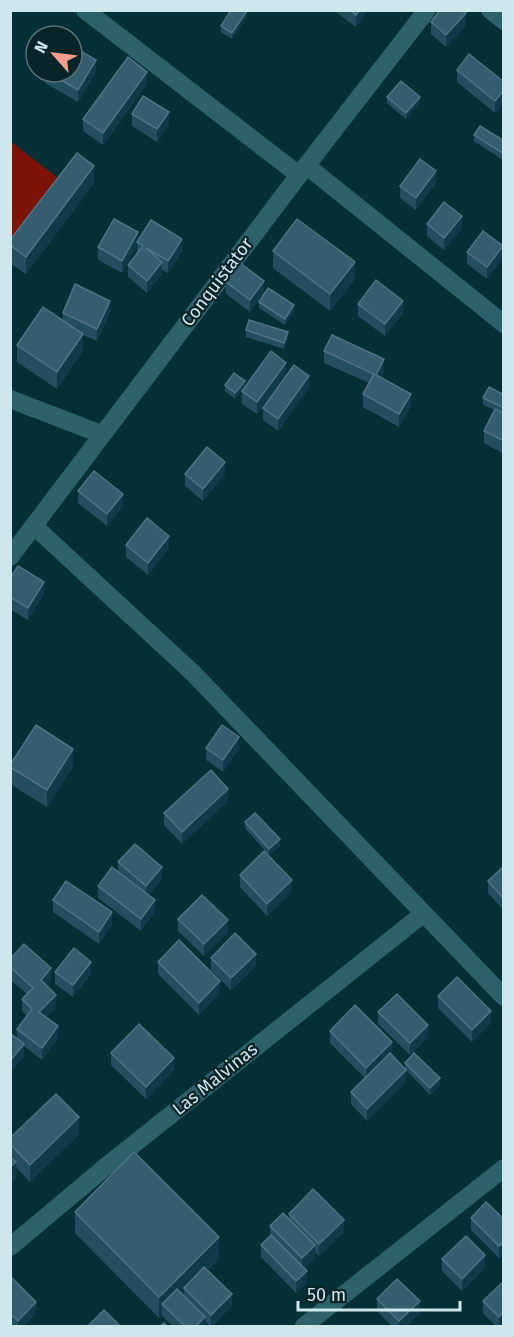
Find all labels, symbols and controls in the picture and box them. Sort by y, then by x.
north arrow [24,24,84,84]
text: N [30,38,52,56]
street label: Conquistator [177,233,258,331]
street label: Las Malvinas [168,1038,262,1120]
scale bar [298,1274,460,1312]
text: 50 m [307,1284,346,1306]

